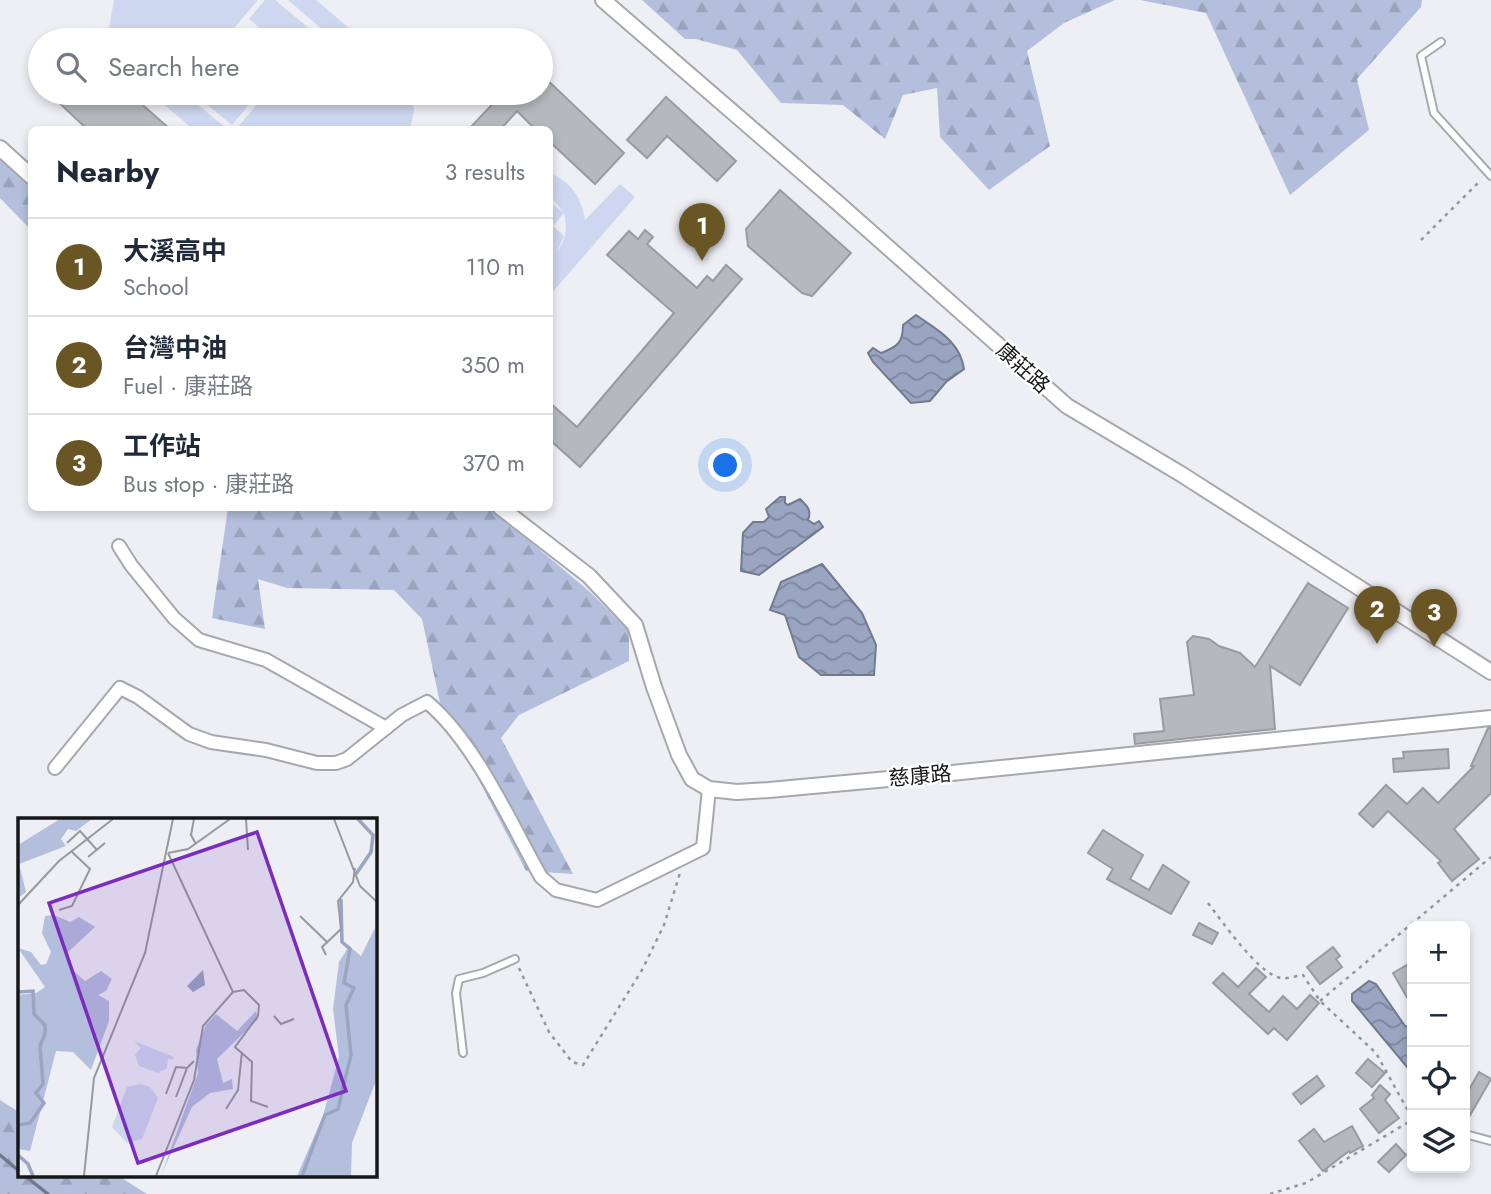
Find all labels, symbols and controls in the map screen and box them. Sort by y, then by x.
search box [28,28,553,105]
icon: search [52,48,90,86]
text: Search here [108,48,240,86]
text: Nearby [56,150,159,193]
text: 3 results [445,155,525,189]
pin: 1 [679,203,725,261]
text: 大溪高中 [123,232,227,270]
text: 1 [73,250,85,284]
text: 110 m [466,250,525,284]
text: School [123,270,189,304]
text: 台灣中油 [123,329,227,367]
street label: 康莊路 [990,336,1056,400]
text: 2 [71,348,87,382]
text: 350 m [461,348,525,382]
text: Fuel · 康莊路 [123,369,253,403]
text: 工作站 [123,427,201,465]
text: 3 [72,446,86,480]
text: 370 m [462,446,525,480]
your location [708,448,742,482]
text: Bus stop · 康莊路 [123,467,294,501]
pin: 2 [1354,586,1400,644]
pin: 3 [1411,589,1457,647]
street label: 慈康路 [887,758,953,794]
inset map [18,818,376,1176]
map controls [1407,921,1470,1173]
button: + [1407,921,1470,984]
button: − [1407,984,1470,1047]
button: locate [1407,1047,1470,1110]
button: layers [1407,1110,1470,1173]

